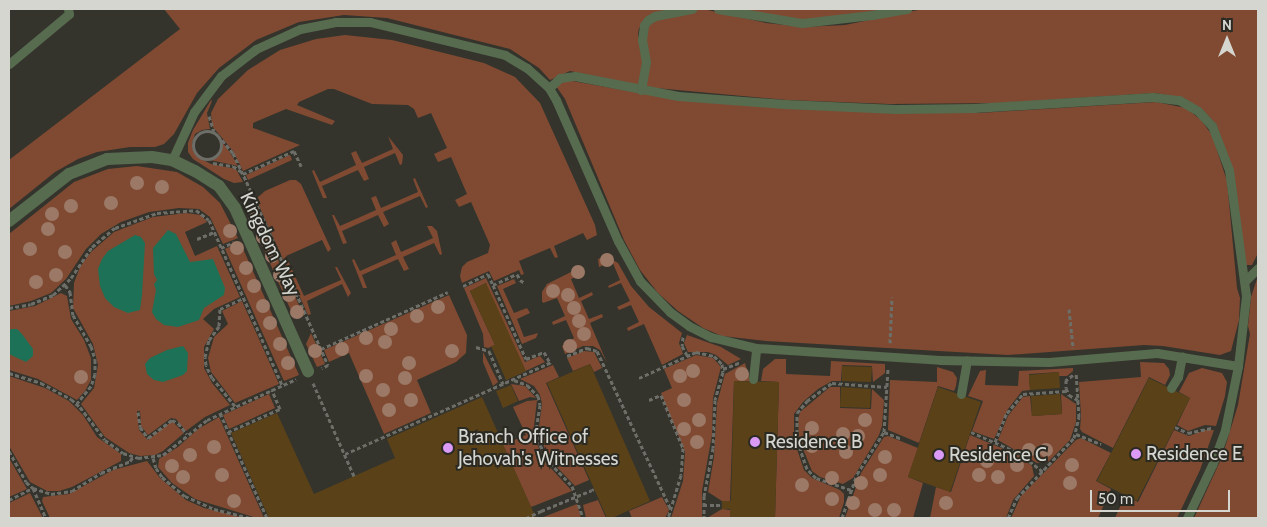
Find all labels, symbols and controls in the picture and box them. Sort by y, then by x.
north arrow [1202,15,1252,65]
text: N [1222,16,1232,34]
street label: Kingdom Way [235,188,305,300]
place label: Branch Office of Jehovah's Witnesses [458,426,618,470]
place label: Residence B [765,431,862,453]
marker: Residence B [749,436,761,448]
marker: Branch Office of Jehovah's Witnesses [442,442,454,454]
place label: Residence E [1146,443,1243,465]
place label: Residence C [949,444,1047,466]
marker: Residence E [1130,448,1142,460]
marker: Residence C [933,449,945,461]
scale bar [1092,480,1232,512]
text: 50 m [1098,490,1133,508]

